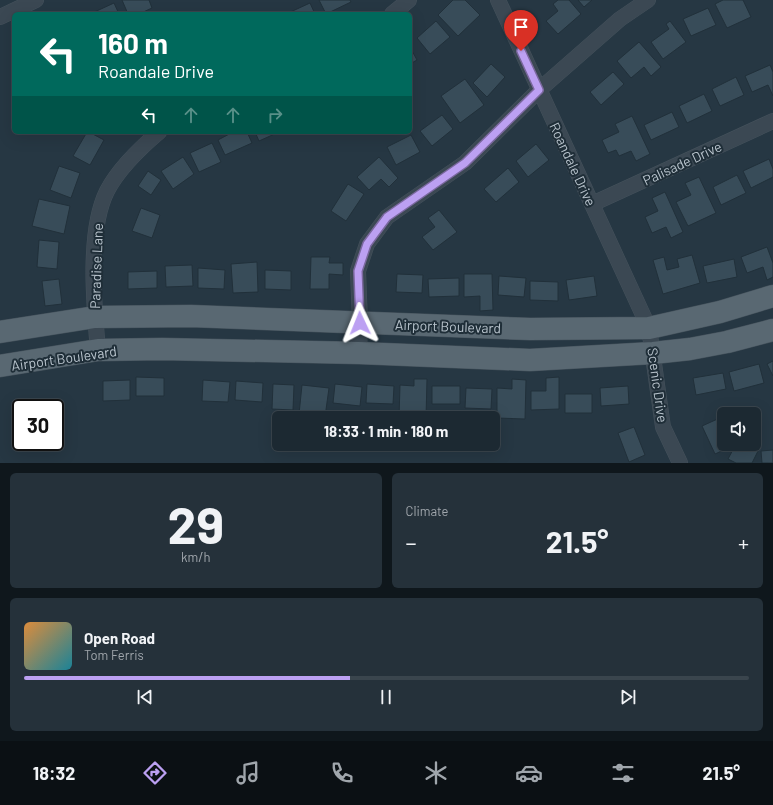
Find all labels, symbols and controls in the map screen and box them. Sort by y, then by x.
pin [504,10,538,51]
icon: arrive [510,16,532,38]
text: 160 m [98,26,168,60]
icon: left [32,28,84,80]
text: Roandale Drive [98,60,214,82]
icon: left [138,104,160,126]
icon: ahead [180,104,202,126]
icon: ahead [222,104,244,126]
icon: right [264,104,286,126]
street label: Roandale Drive [546,120,600,208]
street label: Palisade Drive [640,137,724,189]
street label: Paradise Lane [86,223,106,309]
position arrow [339,302,381,344]
street label: Airport Boulevard [395,316,501,336]
street label: Airport Boulevard [10,342,118,374]
street label: Scenic Drive [644,347,672,423]
speed limit sign: 30 [12,399,64,451]
map controls [717,407,761,451]
button: sound [717,407,761,451]
text: 18:33 · 1 min · 180 m [324,422,448,440]
text: 29 [167,492,224,554]
text: Climate [406,503,449,519]
text: 21.5° [546,523,609,559]
text: − [406,529,417,555]
text: + [738,529,749,555]
text: km/h [181,549,210,565]
text: Open Road [84,629,155,647]
text: Tom Ferris [84,647,144,663]
icon: previous [134,686,156,708]
icon: pause [375,686,397,708]
icon: next [617,686,639,708]
icon: directions [141,759,169,787]
icon: music [234,759,262,787]
icon: phone [328,759,356,787]
icon: climate [422,759,450,787]
icon: car [515,759,543,787]
icon: filters [609,759,637,787]
text: 18:32 [33,762,75,784]
text: 21.5° [702,762,740,784]

